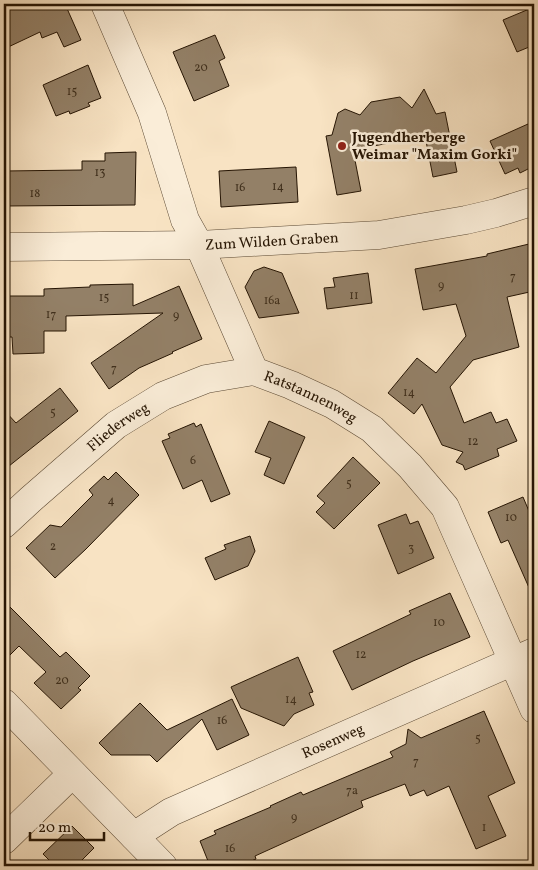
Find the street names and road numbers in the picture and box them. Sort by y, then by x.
street label: Zum Wilden Graben [204,228,339,257]
street label: Ratstannenweg [260,367,361,429]
street label: Fliederweg [83,398,154,458]
street label: Rosenweg [299,719,368,765]

